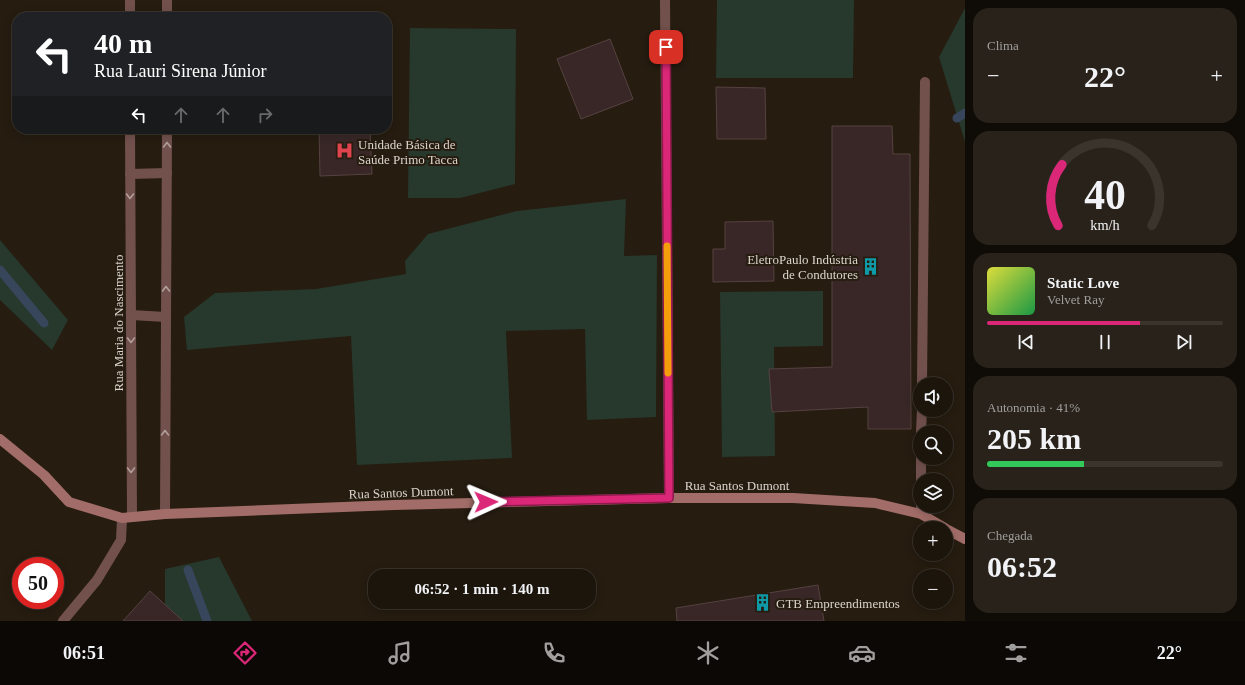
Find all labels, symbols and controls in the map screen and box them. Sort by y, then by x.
icon: left [28,28,80,80]
text: 40 m [94,28,152,59]
pin [649,30,683,64]
icon: arrive [655,36,677,58]
text: Clima [987,38,1019,53]
text: 22° [1084,60,1126,93]
text: Rua Lauri Sirena Júnior [94,61,266,81]
text: − [987,63,999,88]
text: + [1211,63,1223,88]
icon: left [128,104,150,126]
icon: ahead [170,104,192,126]
icon: ahead [212,104,234,126]
icon: right [254,104,276,126]
place label: Unidade Básica de Saúde Primo Tacca [358,137,458,167]
hospital icon: Unidade Básica de Saúde Primo Tacca [335,141,355,161]
one-way arrow [163,142,171,148]
text: 40 [1084,172,1126,218]
one-way arrow [126,193,134,199]
text: km/h [1090,216,1120,232]
place label: EletroPaulo Indústria de Condutores [747,252,858,282]
street label: Rua Maria do Nascimento [111,255,126,391]
building icon: EletroPaulo Indústria de Condutores [861,256,881,276]
text: Static Love [1047,275,1119,291]
one-way arrow [162,286,170,292]
text: Velvet Ray [1047,292,1104,307]
icon: previous [1015,331,1037,353]
icon: pause [1094,331,1116,353]
icon: next [1173,331,1195,353]
one-way arrow [127,337,135,343]
map controls [913,377,953,609]
button: sound [913,377,953,417]
text: Autonomia · 41% [987,400,1080,415]
text: 205 km [987,422,1081,455]
button: search [913,425,953,465]
one-way arrow [161,430,169,436]
one-way arrow [127,467,135,473]
button: layers [913,473,953,513]
street label: Rua Santos Dumont [685,478,790,493]
position arrow [465,481,507,523]
street label: Rua Santos Dumont [348,483,454,502]
button: + [913,521,953,561]
text: Chegada [987,528,1032,543]
text: 06:52 [987,550,1057,583]
speed limit sign: 50 [12,557,64,609]
button: − [913,569,953,609]
text: 06:52 · 1 min · 140 m [415,581,550,597]
building icon: GTB Empreendimentos [753,593,773,613]
place label: GTB Empreendimentos [776,596,900,611]
icon: directions [231,639,259,667]
icon: music [386,639,414,667]
icon: phone [540,639,568,667]
icon: climate [694,639,722,667]
icon: car [848,639,876,667]
icon: filters [1002,639,1030,667]
text: 06:51 [63,643,105,663]
text: 22° [1157,643,1182,663]

